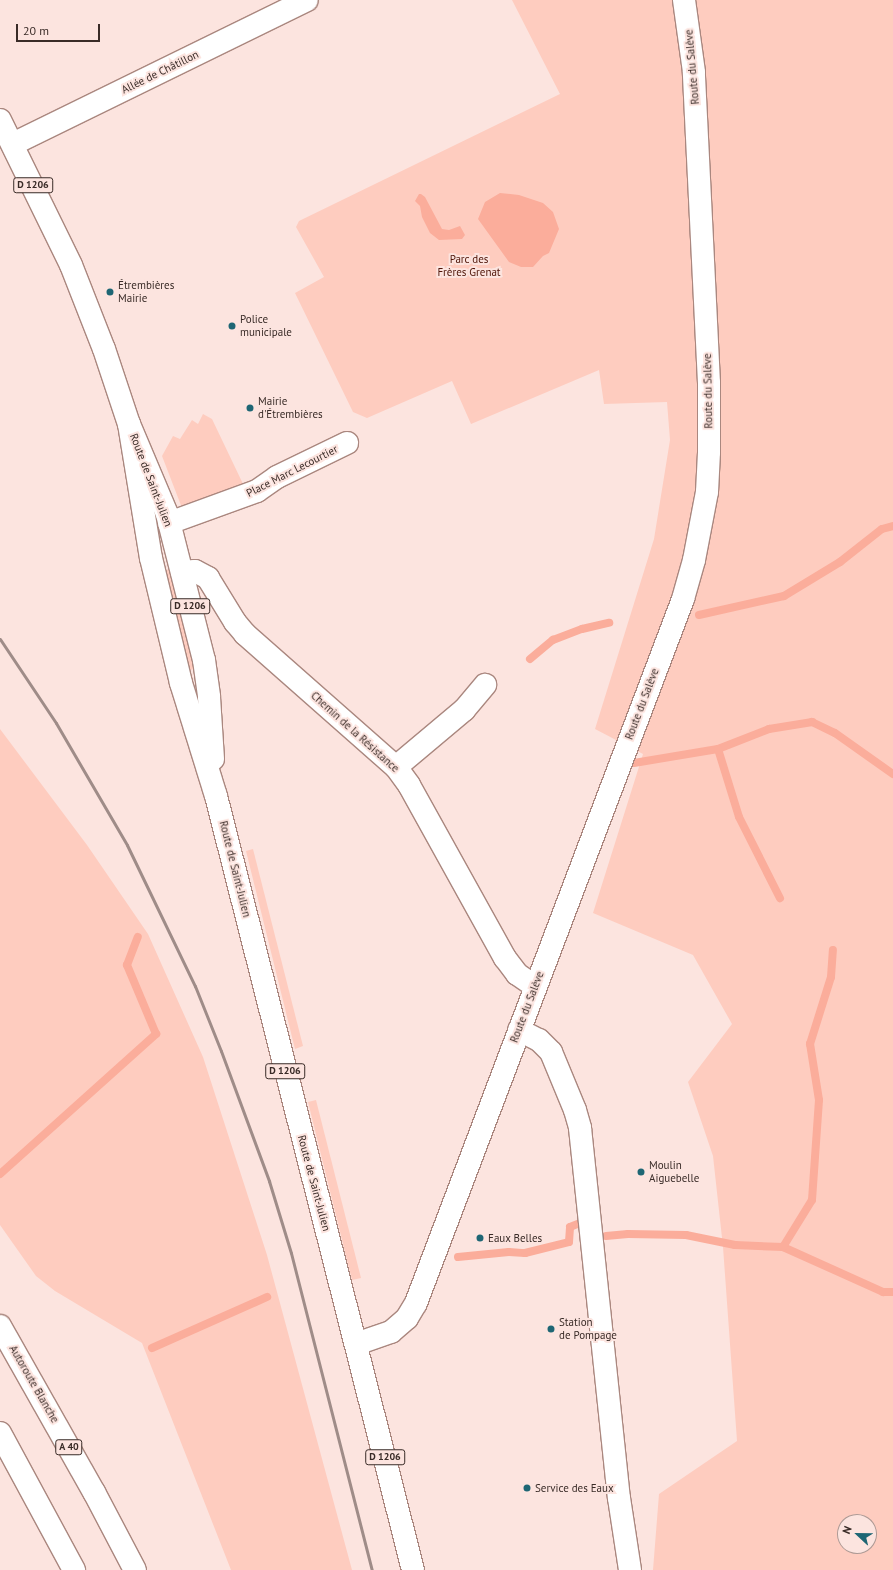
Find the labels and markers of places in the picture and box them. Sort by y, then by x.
place label: Étrembières Mairie [118,279,174,305]
marker: Étrembières Mairie [105,287,115,297]
place label: Police municipale [240,313,292,339]
marker: Police municipale [227,321,237,331]
place label: Mairie d'Étrembières [258,395,323,421]
marker: Mairie d'Étrembières [245,403,255,413]
place label: Moulin Aiguebelle [649,1159,699,1185]
marker: Moulin Aiguebelle [636,1167,646,1177]
place label: Eaux Belles [488,1231,543,1245]
marker: Eaux Belles [475,1233,485,1243]
place label: Station de Pompage [559,1316,617,1342]
marker: Station de Pompage [546,1324,556,1334]
place label: Service des Eaux [535,1481,614,1495]
marker: Service des Eaux [522,1483,532,1493]

